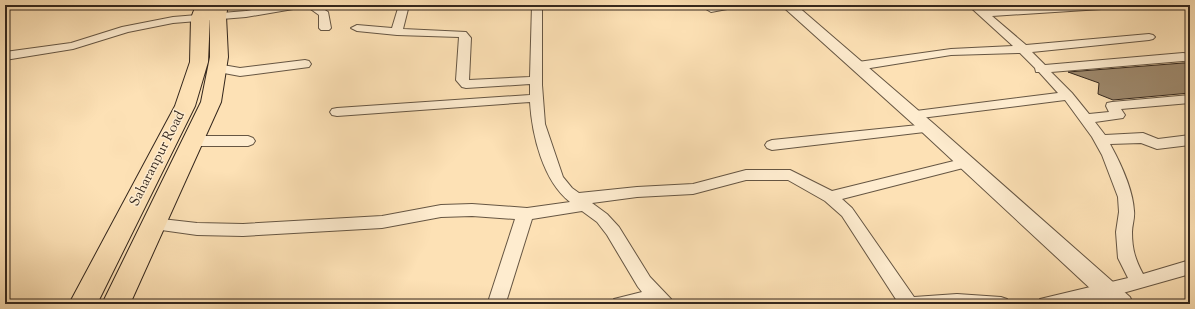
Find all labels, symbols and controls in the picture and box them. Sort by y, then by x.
street label: Saharanpur Road [125,108,191,210]

